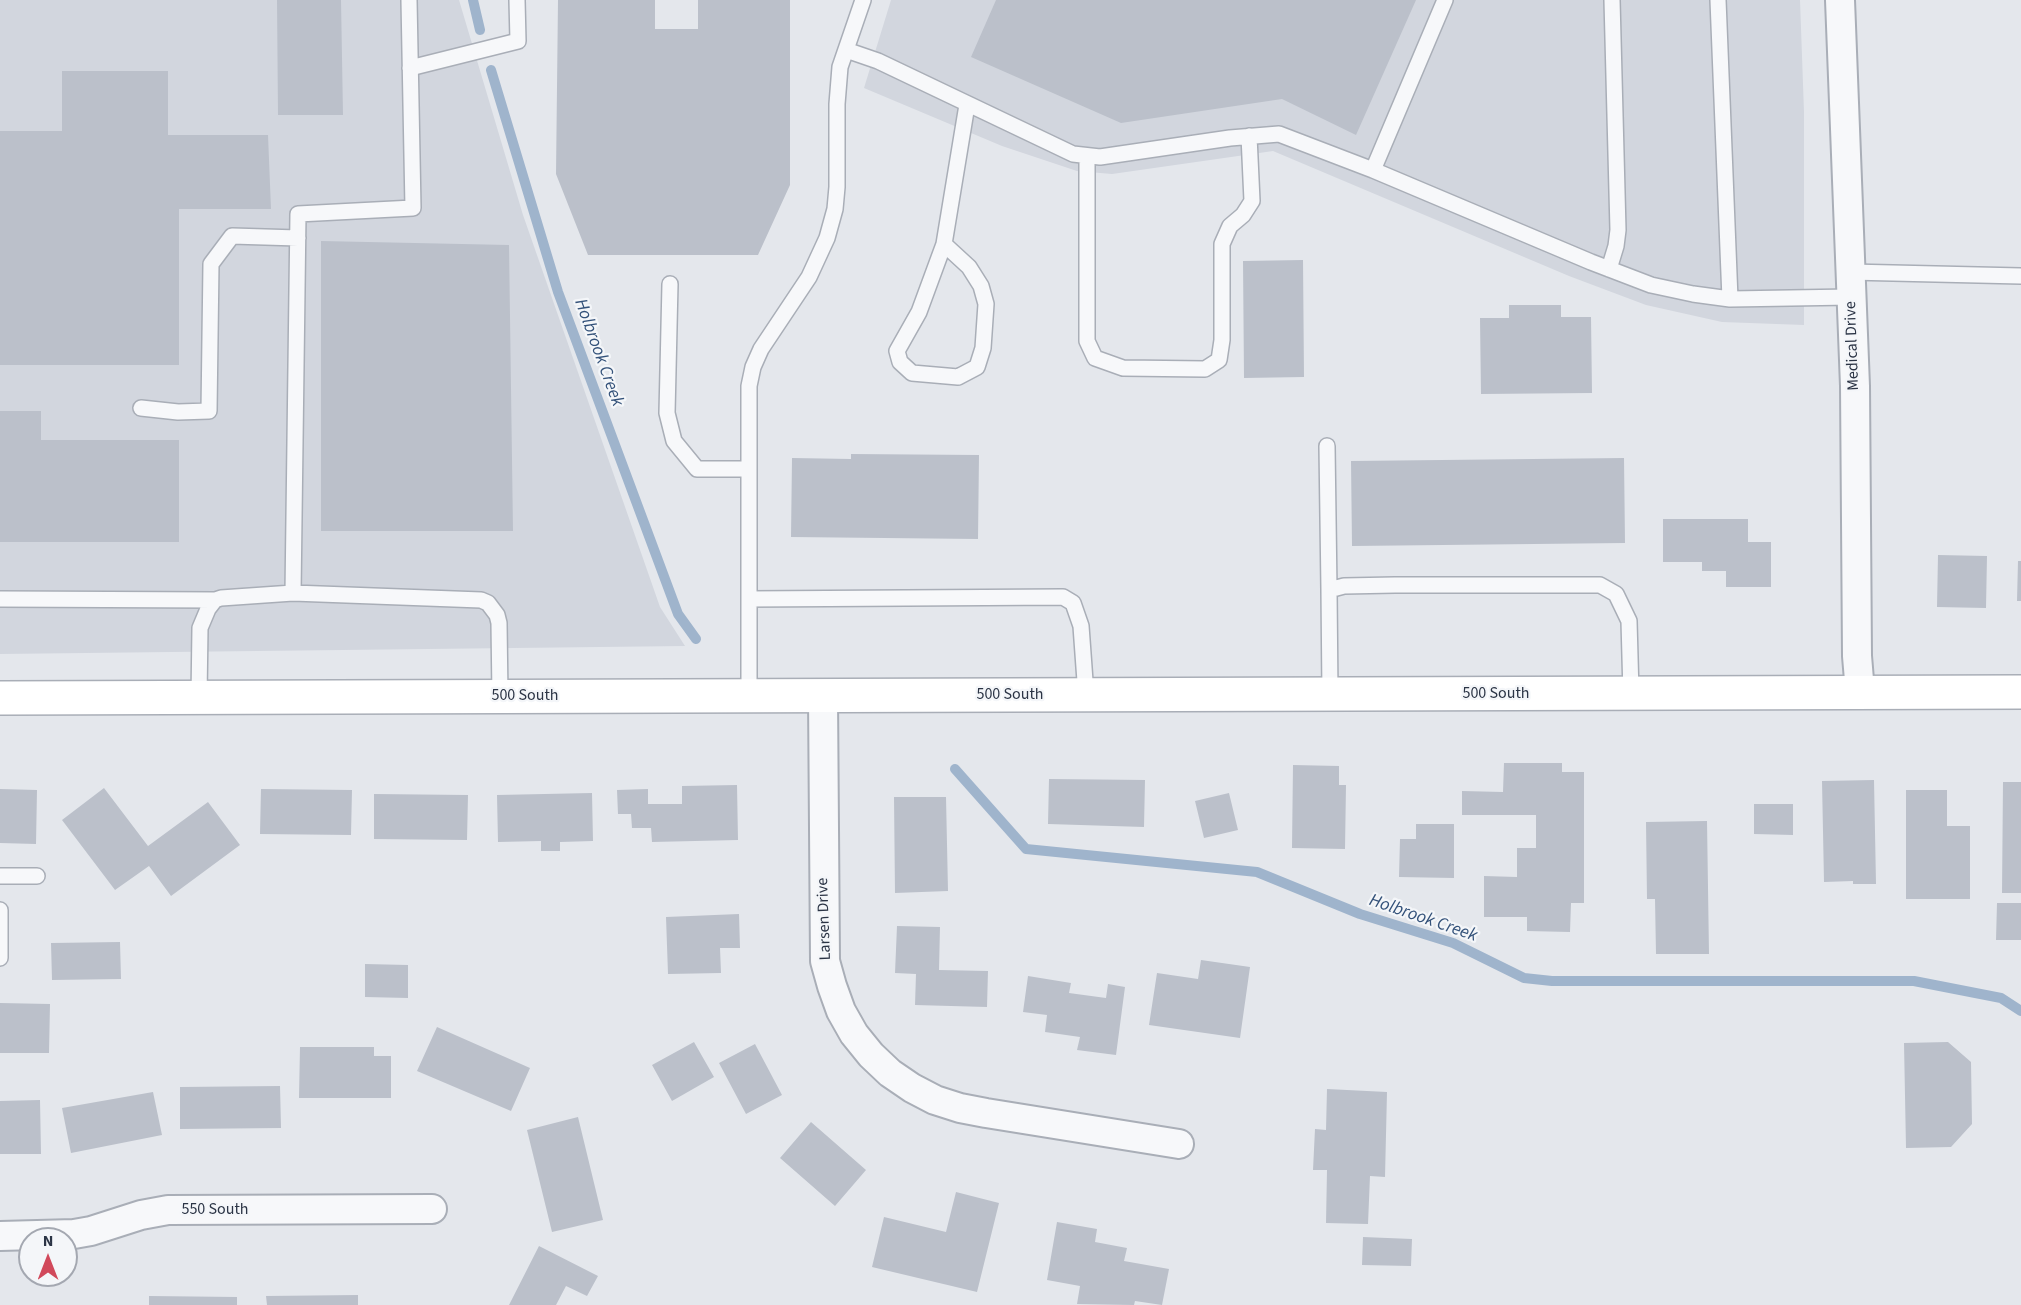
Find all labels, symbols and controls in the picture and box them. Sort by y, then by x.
water label: Holbrook Creek [569,296,627,410]
street label: Medical Drive [1842,301,1864,391]
street label: 500 South [1462,684,1530,704]
street label: 500 South [976,685,1044,705]
street label: 500 South [491,686,559,706]
street label: Larsen Drive [814,877,836,961]
water label: Holbrook Creek [1366,890,1480,948]
street label: 550 South [181,1200,249,1220]
north arrow [18,1227,78,1287]
text: N [43,1230,53,1252]

